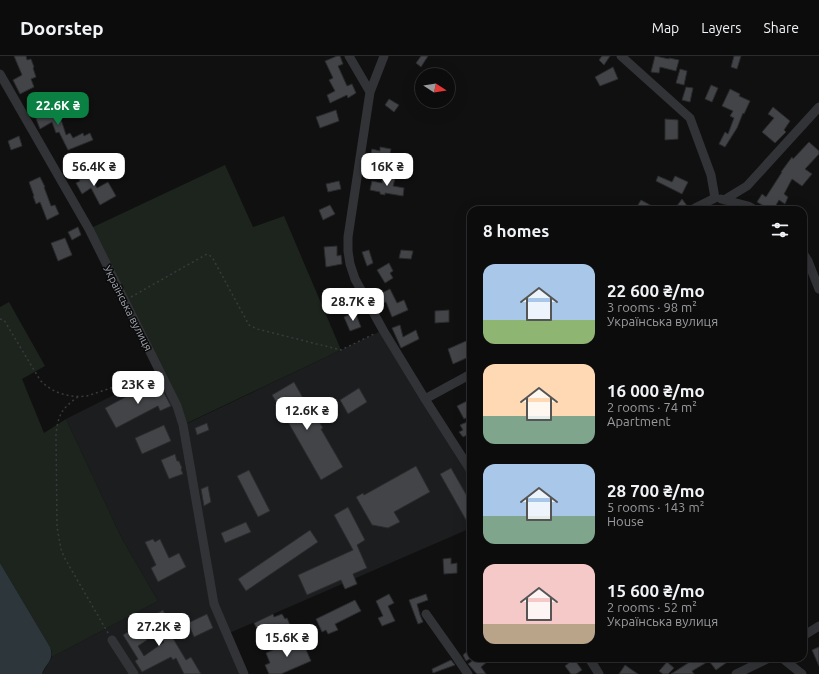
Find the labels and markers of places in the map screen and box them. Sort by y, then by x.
pin: 22.6K ₴ [21,92,95,126]
pin: 56.4K ₴ [57,153,131,187]
pin: 16K ₴ [359,153,415,187]
pin: 28.7K ₴ [316,288,390,322]
pin: 23K ₴ [110,371,166,405]
pin: 12.6K ₴ [270,397,344,431]
pin: 27.2K ₴ [122,613,196,647]
pin: 15.6K ₴ [250,624,324,658]

